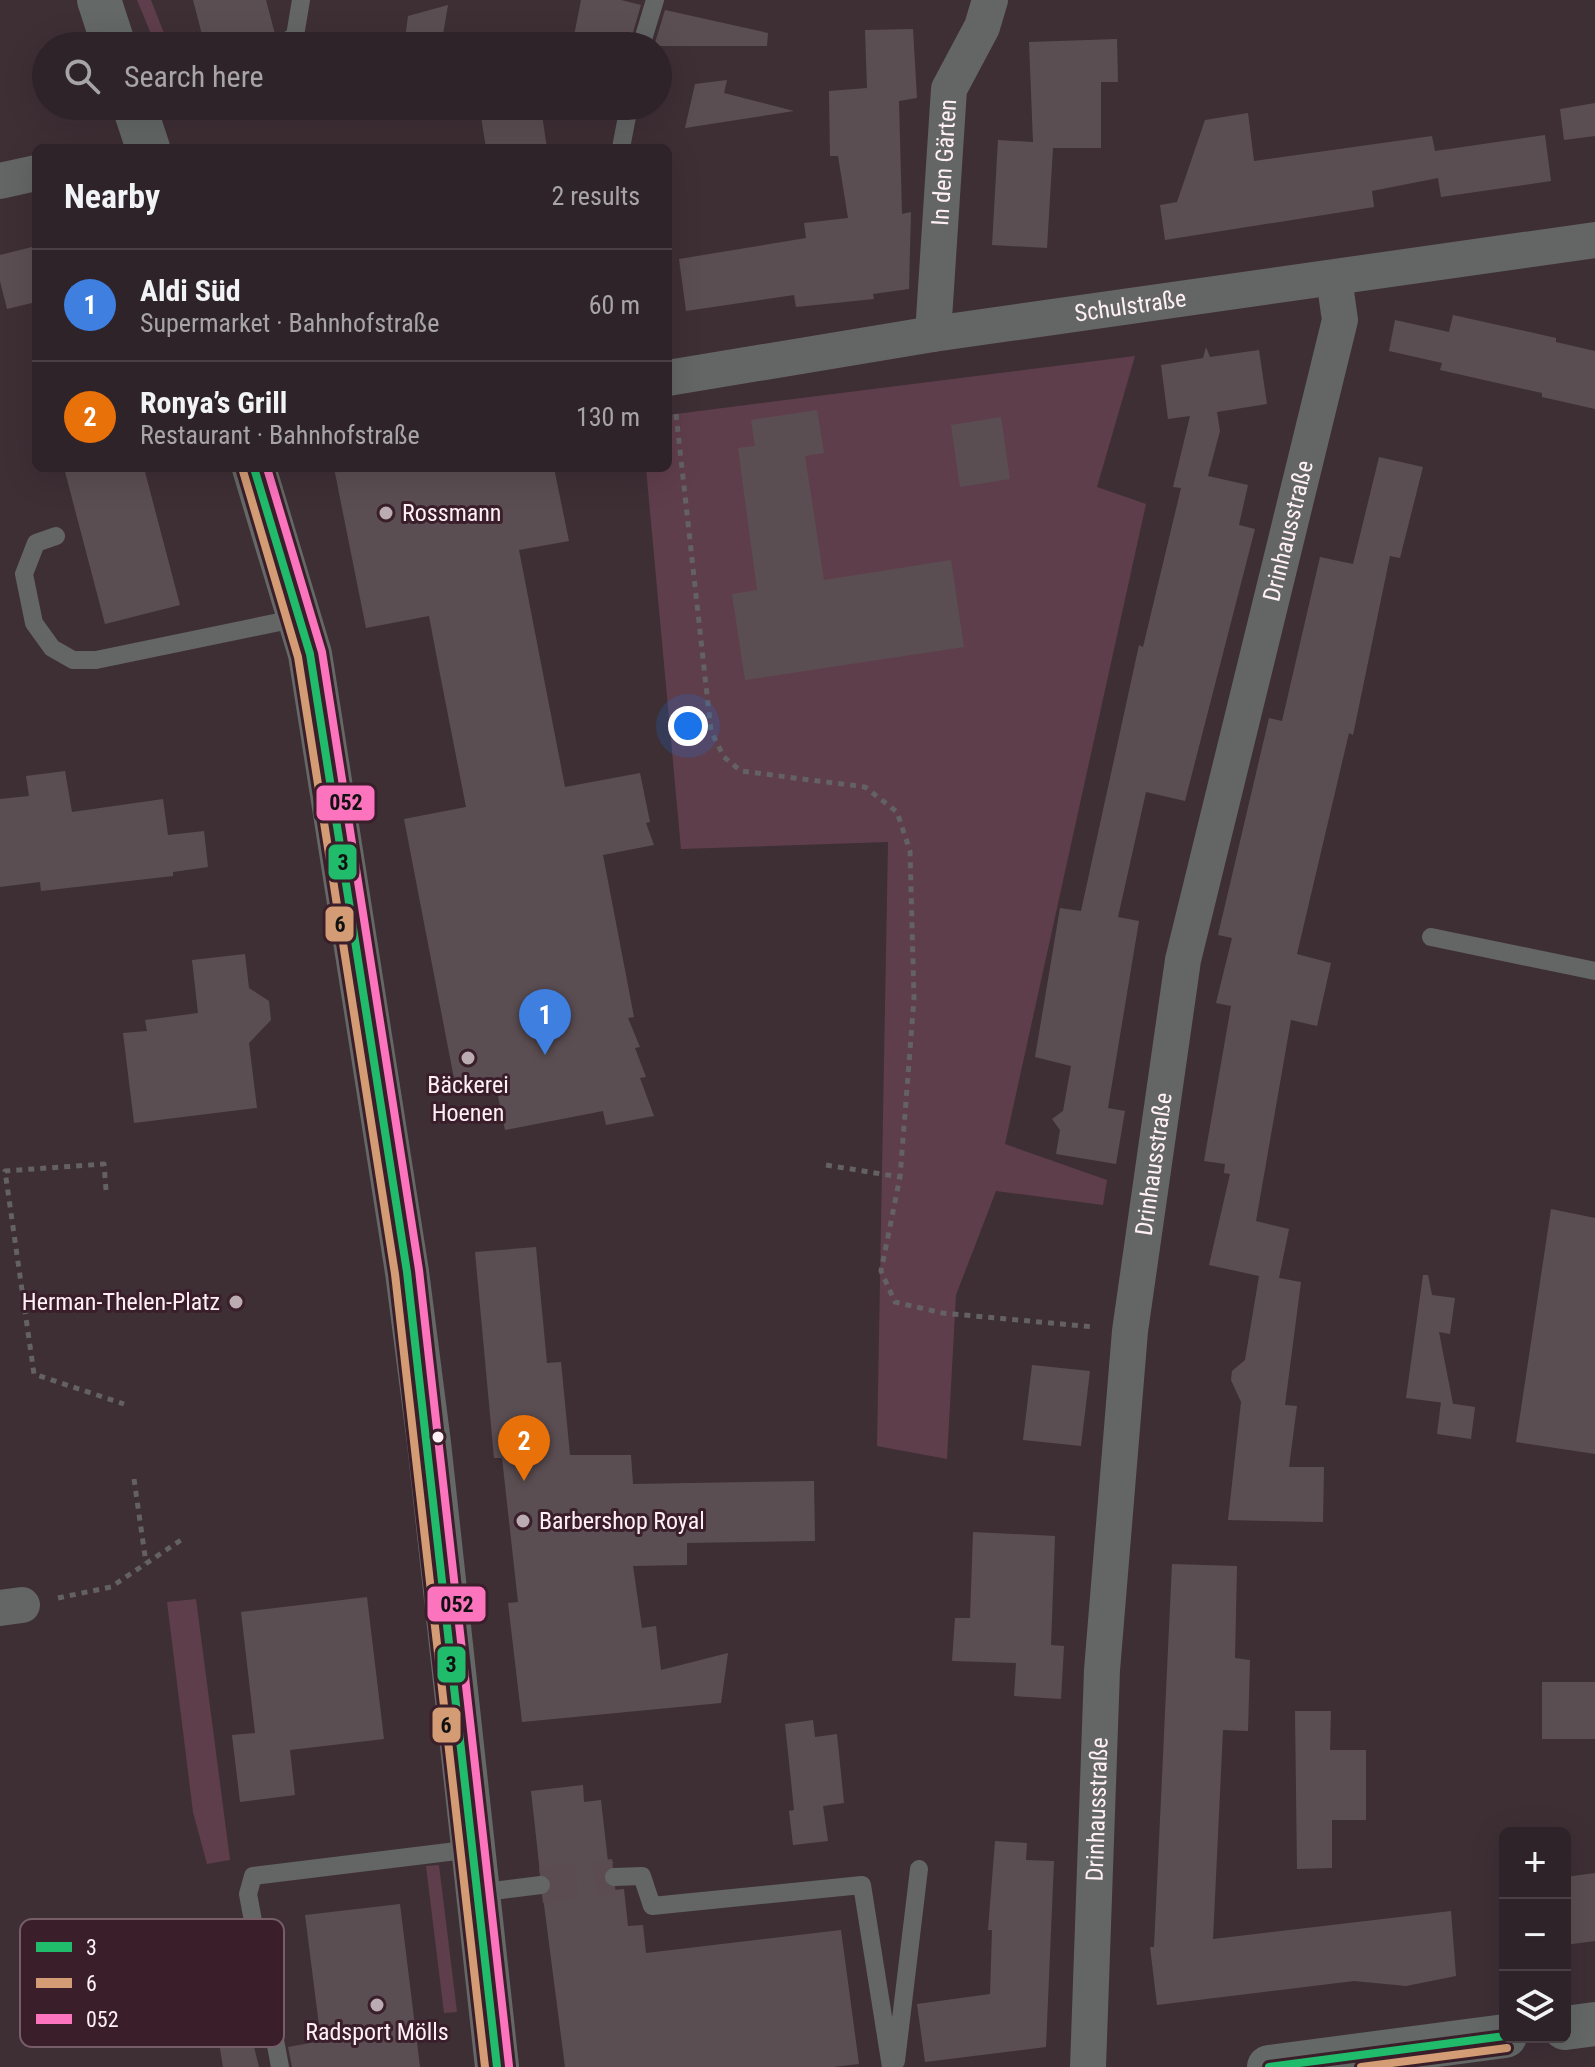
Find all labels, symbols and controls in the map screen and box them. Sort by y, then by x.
search box [32,32,672,120]
icon: search [60,54,104,98]
text: Search here [124,59,264,94]
street label: In den Gärten [926,98,962,227]
text: Nearby [64,176,160,216]
text: 2 results [551,181,640,211]
text: Aldi Süd [140,273,241,308]
street label: Schulstraße [1073,284,1188,328]
text: 1 [83,290,97,320]
text: 60 m [589,290,640,320]
text: Supermarket · Bahnhofstraße [140,308,439,338]
text: Ronya’s Grill [140,385,287,420]
text: 2 [83,402,97,432]
text: 130 m [576,402,640,432]
text: Restaurant · Bahnhofstraße [140,420,420,450]
street label: Drinhausstraße [1258,458,1319,604]
place label: Rossmann [402,499,502,527]
marker: Rossmann [377,504,395,522]
your location [668,706,708,746]
line badge: 052 [315,784,376,822]
text: 052 [329,790,363,815]
line badge: 3 [327,843,358,881]
text: 3 [337,850,349,875]
line badge: 6 [324,905,355,943]
text: 6 [334,912,346,937]
pin: 1 [519,989,571,1055]
marker: Bäckerei Hoenen [459,1049,477,1067]
place label: Bäckerei Hoenen [427,1071,509,1127]
street label: Drinhausstraße [1130,1091,1178,1237]
place label: Herman-Thelen-Platz [22,1288,220,1316]
marker: Herman-Thelen-Platz [227,1293,245,1311]
pin: 2 [498,1415,550,1481]
unlabelled marker [430,1429,446,1445]
place label: Barbershop Royal [539,1507,705,1535]
marker: Barbershop Royal [514,1512,532,1530]
line badge: 052 [426,1585,487,1623]
text: 052 [440,1592,474,1617]
line badge: 3 [436,1645,467,1684]
text: 3 [445,1652,457,1677]
line badge: 6 [431,1706,462,1744]
text: 6 [440,1713,452,1738]
street label: Drinhausstraße [1081,1737,1114,1882]
map controls [1499,1827,1571,2043]
button: + [1499,1827,1571,1899]
button: − [1499,1899,1571,1971]
legend [20,1919,284,2047]
text: 3 [86,1935,97,1960]
text: 6 [86,1971,97,1996]
button: layers [1499,1971,1571,2043]
marker: Radsport Mölls [368,1996,386,2014]
text: 052 [86,2007,119,2032]
place label: Radsport Mölls [305,2018,449,2046]

